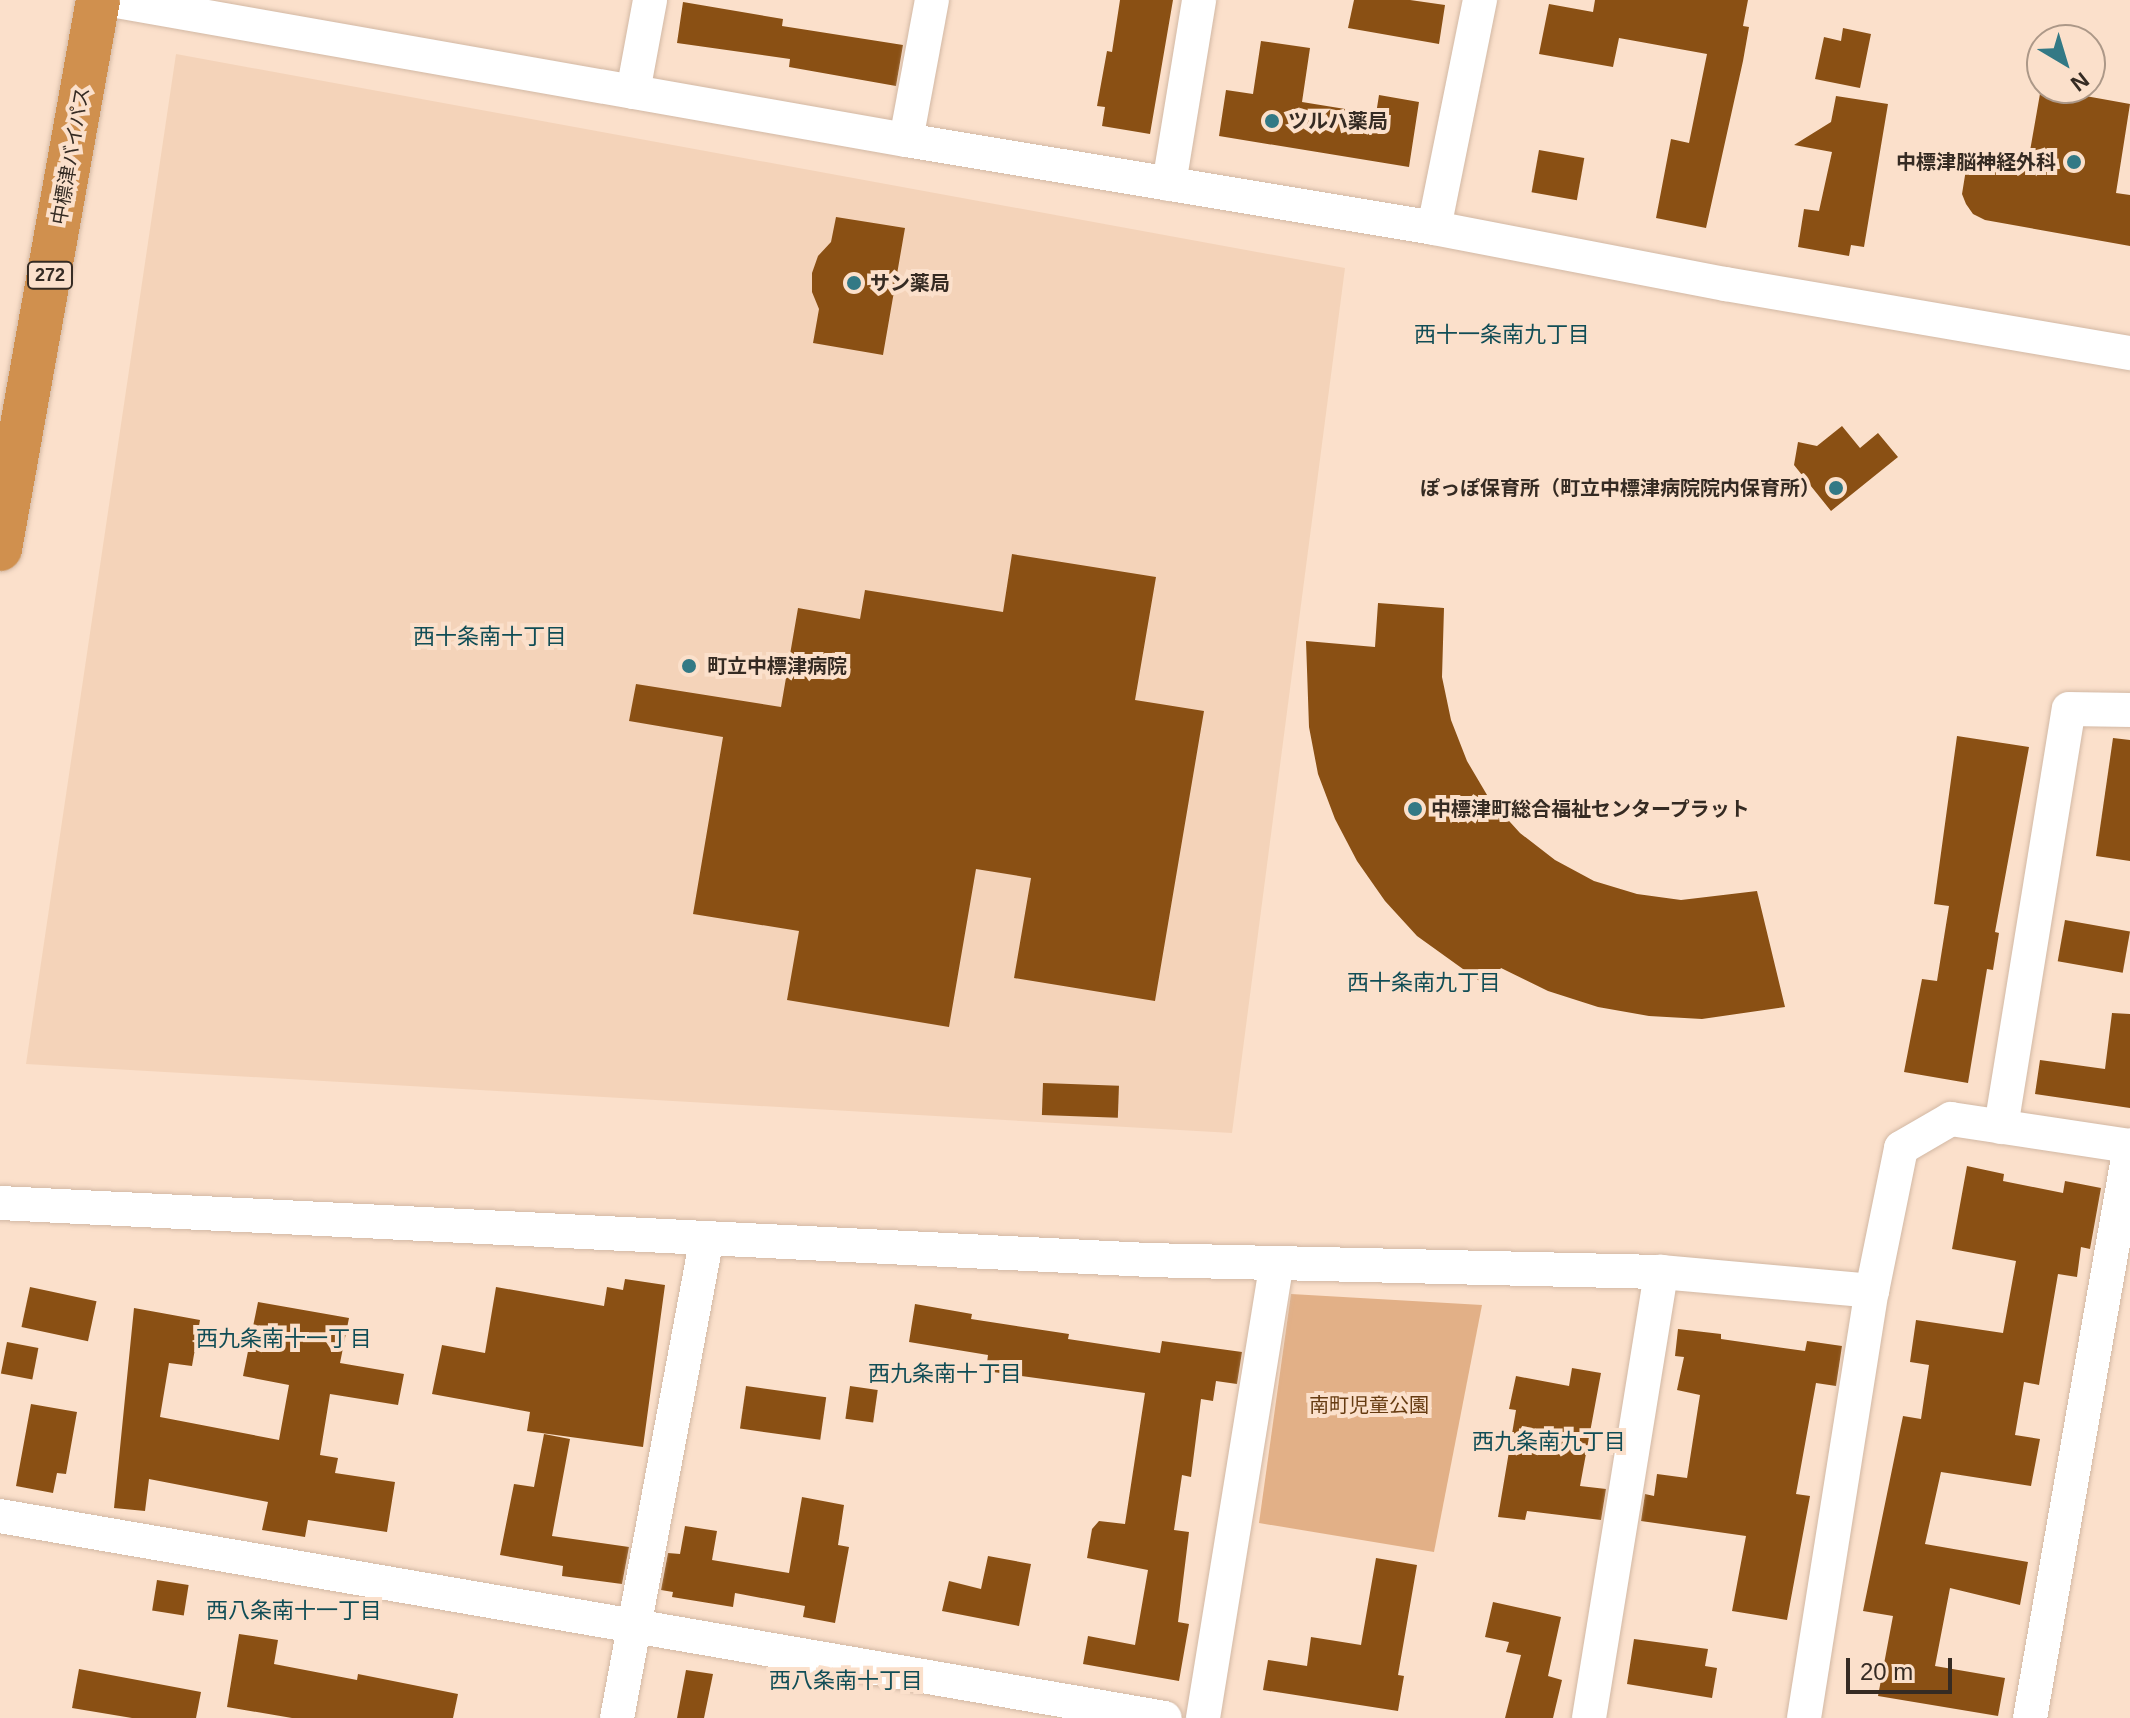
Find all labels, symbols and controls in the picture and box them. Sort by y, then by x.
north arrow [2026,24,2106,104]
text: N [2066,67,2094,96]
street label: 中標津バイパス [47,85,95,227]
place label: ツルハ薬局 [1288,109,1388,133]
marker: ツルハ薬局 [1263,112,1281,130]
place label: 中標津脳神経外科 [1896,150,2056,174]
marker: 中標津脳神経外科 [2063,151,2085,173]
road number: 272 [26,261,74,289]
place label: サン薬局 [870,271,950,295]
marker: サン薬局 [845,274,863,292]
district label: 西十一条南九丁目 [1414,322,1590,348]
place label: ぽっぽ保育所（町立中標津病院院内保育所） [1420,476,1820,500]
marker: ぽっぽ保育所（町立中標津病院院内保育所） [1827,479,1845,497]
district label: 西十条南十丁目 [413,624,567,650]
place label: 町立中標津病院 [707,654,847,678]
marker: 町立中標津病院 [678,655,700,677]
place label: 中標津町総合福祉センタープラット [1431,797,1751,821]
marker: 中標津町総合福祉センタープラット [1406,800,1424,818]
district label: 西十条南九丁目 [1347,970,1501,996]
district label: 西九条南十一丁目 [196,1326,372,1352]
district label: 西九条南十丁目 [868,1361,1022,1387]
park label: 南町児童公園 [1309,1393,1429,1417]
district label: 西九条南九丁目 [1472,1429,1626,1455]
district label: 西八条南十一丁目 [206,1598,382,1624]
scale bar [1850,1642,1956,1692]
text: 20 m [1860,1658,1913,1685]
district label: 西八条南十丁目 [769,1668,923,1694]

